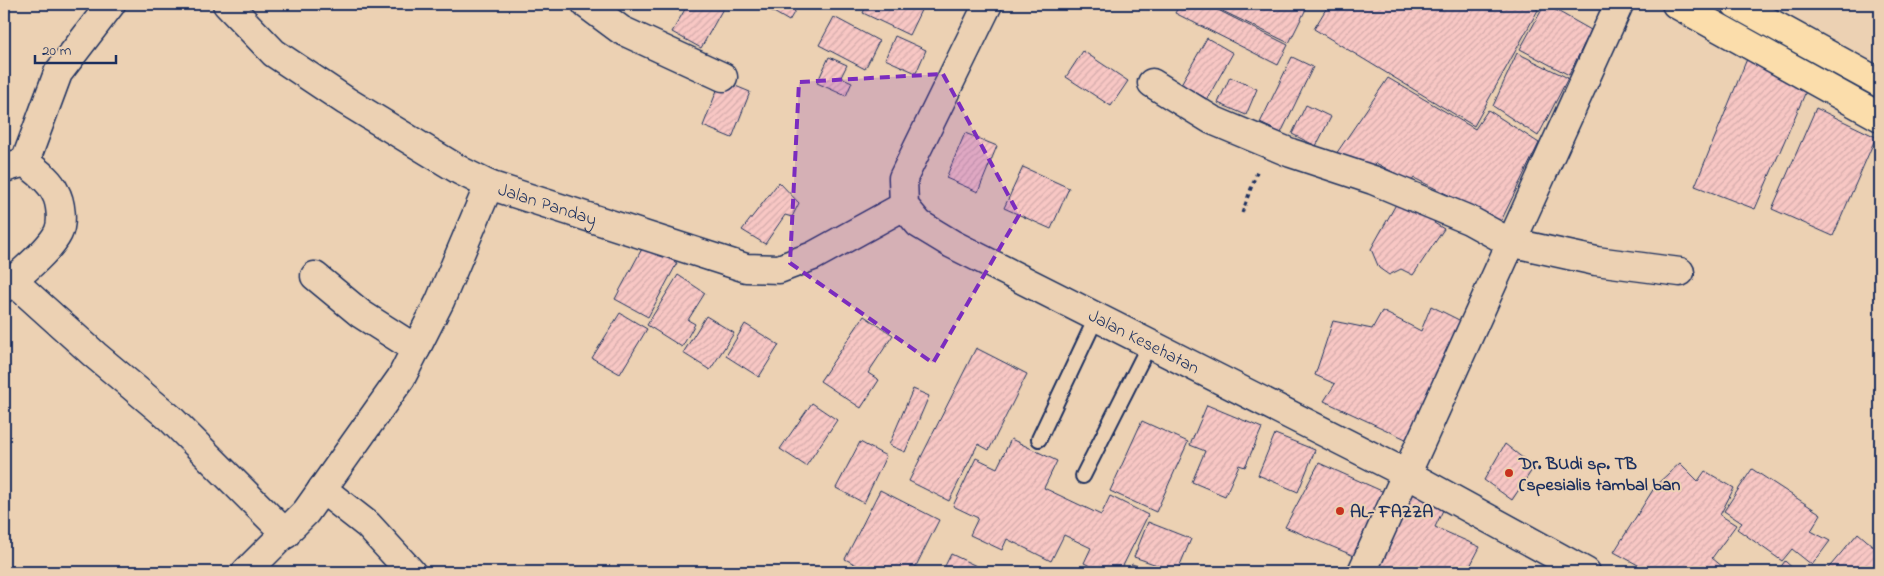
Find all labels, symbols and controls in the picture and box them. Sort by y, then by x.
scale bar [35,32,116,64]
text: 20 m [42,40,72,62]
street label: Jalan Panday [494,178,600,234]
street label: Jalan Kesehatan [1083,304,1204,382]
place label: Dr. BUdi sp. TB (spesialis tambal ban [1518,452,1680,499]
marker: Dr. BUdi sp. TB (spesialis tambal ban [1503,467,1515,479]
place label: AL- FAZZA [1350,500,1433,526]
marker: AL- FAZZA [1334,505,1346,517]

